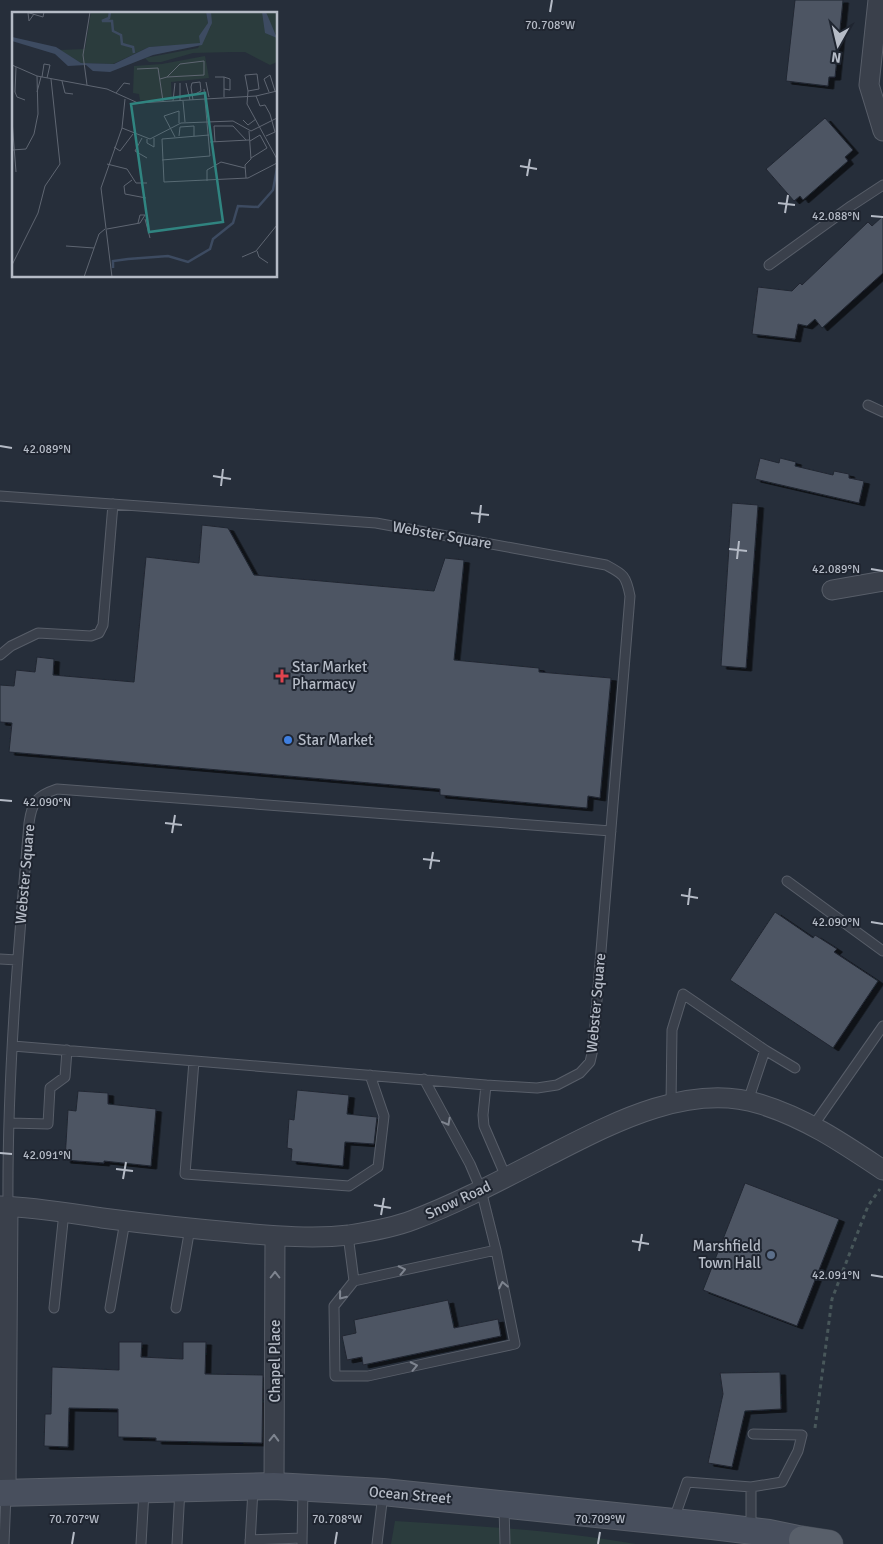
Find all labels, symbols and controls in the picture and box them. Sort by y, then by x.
inset map [12,12,278,278]
text: 70.708°W [525,18,575,33]
north arrow [813,20,863,70]
text: N [830,48,842,66]
text: 42.088°N [812,209,860,224]
text: 42.089°N [23,442,71,457]
street label: Webster Square [391,517,493,553]
text: 42.089°N [812,562,860,577]
place label: Star Market Pharmacy [292,658,367,693]
marker: Star Market Pharmacy [276,670,288,682]
place label: Star Market [298,731,373,749]
marker: Star Market [282,734,294,746]
text: 42.090°N [23,795,71,810]
street label: Webster Square [12,823,38,925]
text: 42.090°N [812,915,860,930]
street label: Webster Square [583,952,609,1054]
one-way arrow [441,1117,451,1126]
text: 42.091°N [23,1148,71,1163]
street label: Snow Road [422,1177,494,1223]
place label: Marshfield Town Hall [693,1237,761,1272]
marker: Marshfield Town Hall [765,1249,777,1261]
one-way arrow [397,1266,406,1276]
text: 42.091°N [812,1268,860,1283]
one-way arrow [270,1271,280,1278]
one-way arrow [499,1281,509,1290]
one-way arrow [339,1290,347,1299]
street label: Chapel Place [266,1320,284,1402]
one-way arrow [410,1361,419,1372]
one-way arrow [269,1433,279,1441]
street label: Ocean Street [368,1482,452,1508]
text: 70.707°W [49,1512,99,1527]
text: 70.708°W [312,1512,362,1527]
text: 70.709°W [575,1512,625,1527]

